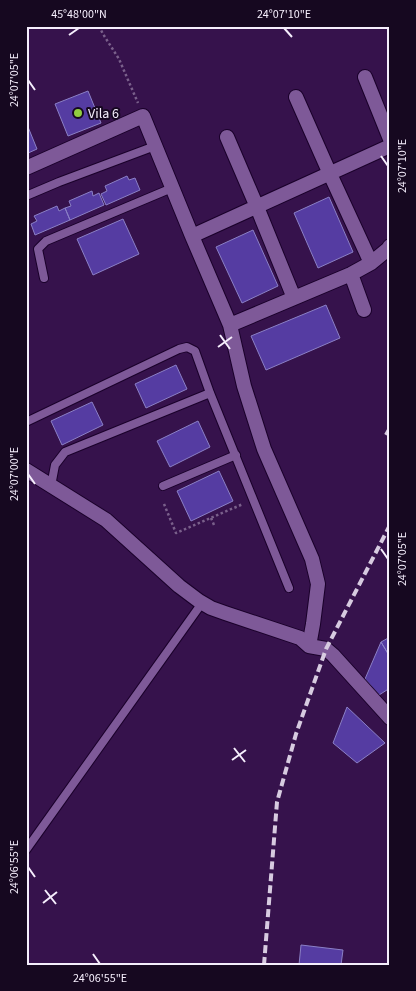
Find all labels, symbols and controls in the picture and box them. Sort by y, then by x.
text: 45°48'00"N [51,6,107,23]
text: 24°07'10"E [257,6,311,23]
text: 24°07'05"E [6,53,23,107]
place label: Vila 6 [88,104,119,124]
marker: Vila 6 [72,107,84,119]
text: 24°07'10"E [394,139,411,193]
text: 24°07'00"E [6,447,23,501]
text: 24°07'05"E [394,532,411,586]
text: 24°06'55"E [6,840,23,894]
text: 24°06'55"E [73,970,127,987]

